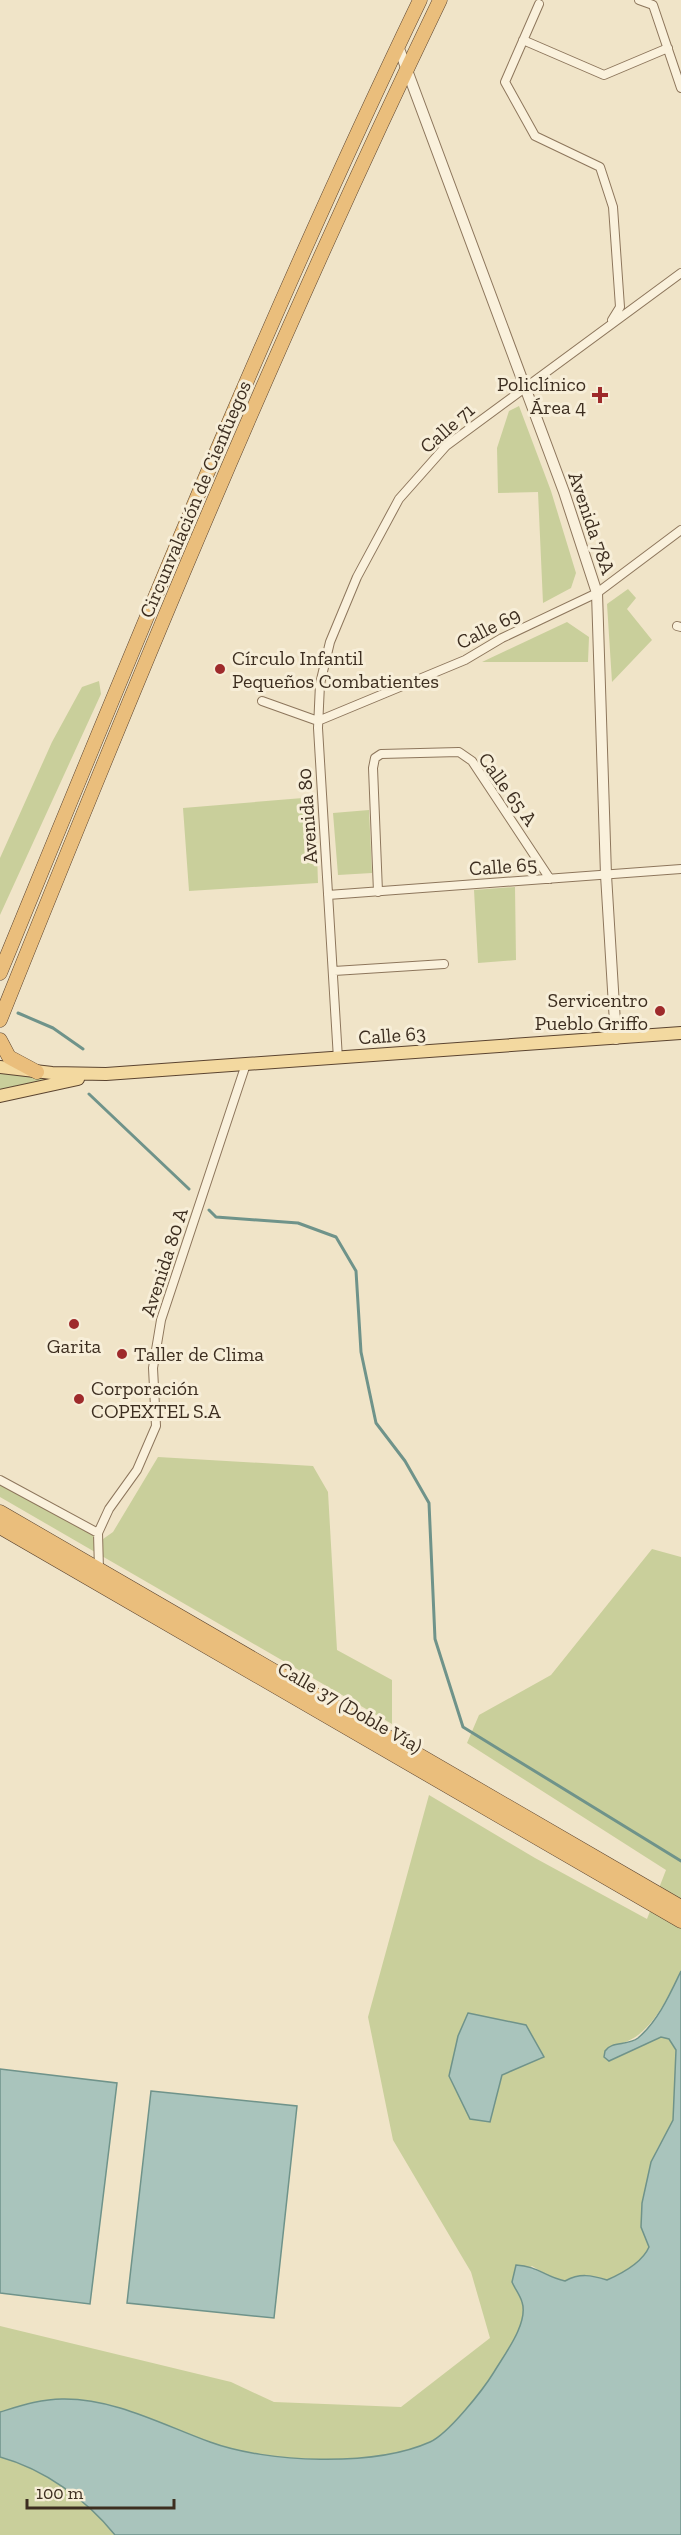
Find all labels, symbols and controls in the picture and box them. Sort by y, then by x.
place label: Policlínico Área 4 [497,372,586,419]
street label: Circunvalación de Cienfuegos [134,377,256,621]
marker: Policlínico Área 4 [591,386,609,404]
street label: Calle 71 [415,398,479,458]
street label: Avenida 78A [563,469,621,578]
street label: Calle 69 [452,602,524,654]
place label: Círculo Infantil Pequeños Combatientes [232,646,439,693]
marker: Círculo Infantil Pequeños Combatientes [213,662,227,676]
street label: Calle 65 A [473,748,543,831]
street label: Avenida 80 [292,767,322,865]
street label: Calle 65 [468,852,538,880]
place label: Servicentro Pueblo Griffo [535,988,648,1035]
marker: Servicentro Pueblo Griffo [653,1004,667,1018]
street label: Calle 63 [357,1021,427,1049]
street label: Avenida 80 A [135,1204,193,1319]
marker: Garita [67,1317,81,1331]
place label: Garita [47,1334,102,1358]
place label: Taller de Clima [134,1342,264,1366]
marker: Taller de Clima [115,1347,129,1361]
place label: Corporación COPEXTEL S.A [91,1376,222,1423]
marker: Corporación COPEXTEL S.A [72,1392,86,1406]
street label: Calle 37 (Doble Vía) [274,1656,426,1758]
scale bar [27,2472,174,2510]
text: 100 m [36,2482,84,2504]

